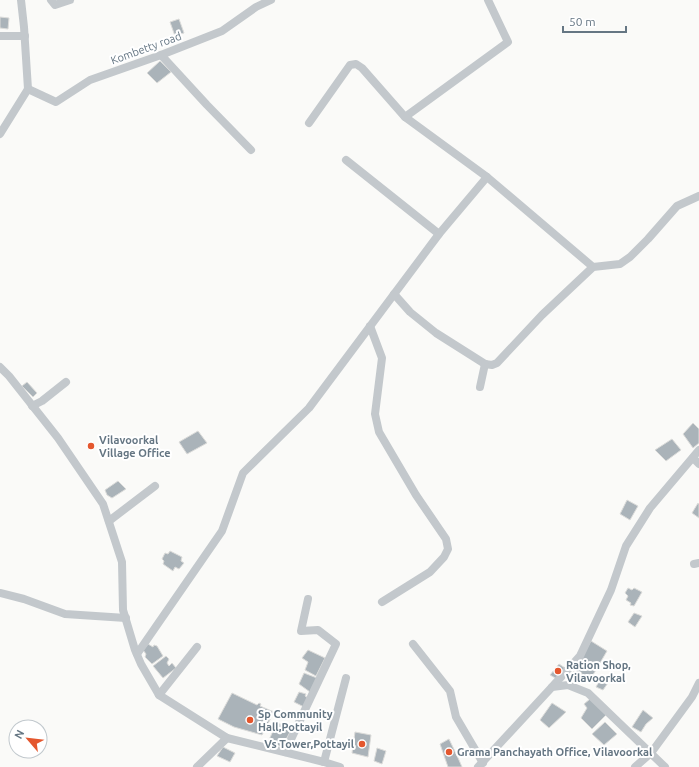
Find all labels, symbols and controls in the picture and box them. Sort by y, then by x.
scale bar [563,8,626,34]
text: 50 m [569,15,596,28]
street label: Kombetty road [109,30,183,66]
place label: Vilavoorkal Village Office [99,434,171,459]
marker: Vilavoorkal Village Office [86,441,96,451]
place label: Ration Shop, Vilavoorkal [566,659,631,684]
marker: Ration Shop, Vilavoorkal [553,666,563,676]
place label: Sp Community Hall,Pottayil [258,708,333,733]
marker: Sp Community Hall,Pottayil [245,715,255,725]
north arrow [8,719,48,759]
text: N [12,728,26,741]
place label: Vs Tower,Pottayil [264,738,355,750]
marker: Vs Tower,Pottayil [357,739,367,749]
place label: Grama Panchayath Office, Vilavoorkal [457,746,653,758]
marker: Grama Panchayath Office, Vilavoorkal [444,747,454,757]

